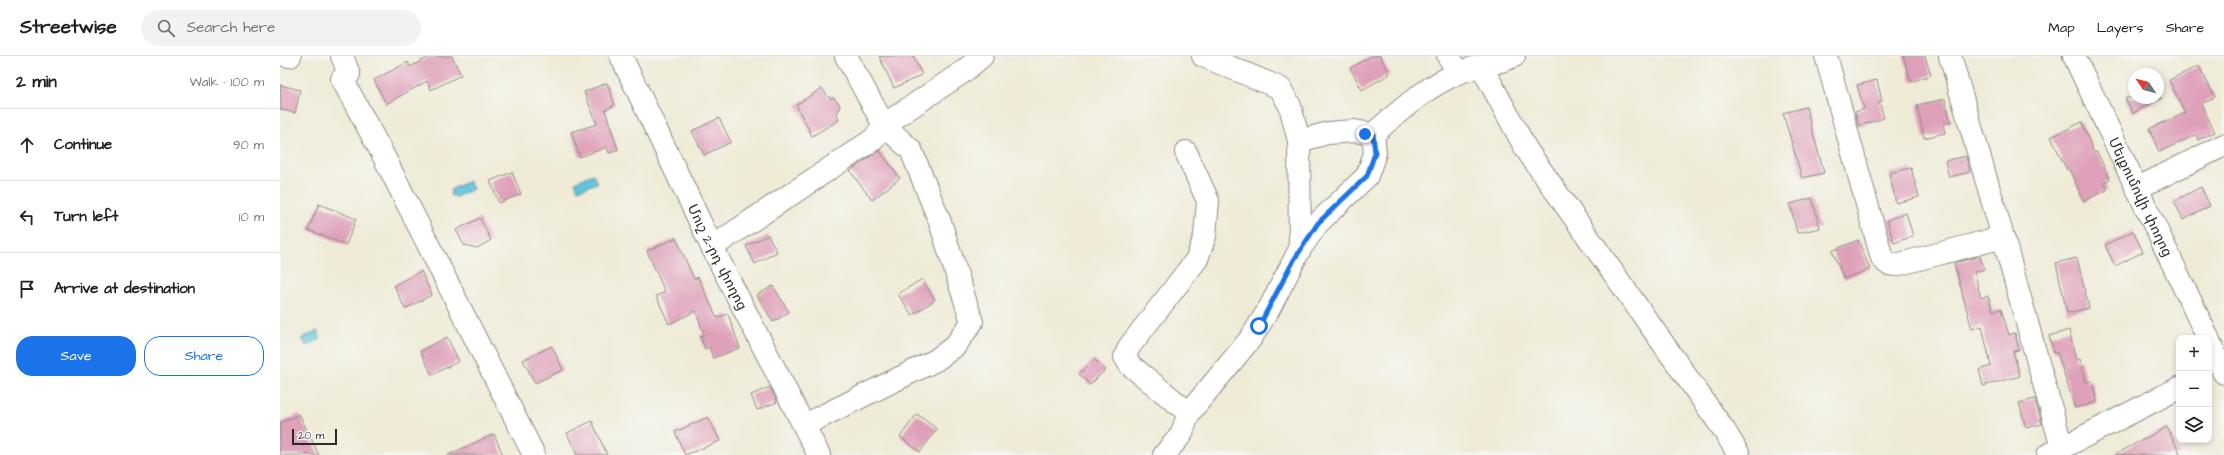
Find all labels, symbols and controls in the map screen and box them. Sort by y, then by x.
search box [141,10,421,46]
text: Streetwise [20,14,117,41]
icon: search [155,17,177,39]
text: Search here [187,17,275,38]
text: Map [2048,18,2075,38]
text: Layers [2097,18,2144,38]
text: Share [2166,18,2204,38]
north arrow [2128,68,2164,104]
text: 2 min [16,70,57,94]
text: Walk · 100 m [190,73,264,91]
route end [1356,125,1374,143]
icon: ahead [16,134,38,156]
text: Continue [54,134,112,155]
street label: Մելքումովի փողոց [2103,134,2177,261]
text: 90 m [233,136,264,154]
street label: Մուշ 2-րդ փողոց [682,201,752,314]
icon: left [16,206,38,228]
text: Turn left [54,206,118,227]
text: 10 m [239,208,264,226]
icon: arrive [16,278,38,300]
text: Arrive at destination [54,278,195,299]
route start [1250,317,1268,335]
map controls [2176,335,2212,443]
button: + [2176,335,2212,371]
button: Save [16,336,136,376]
button: Share [144,336,264,376]
button: − [2176,371,2212,407]
button: layers [2176,407,2212,443]
scale bar [292,427,337,446]
text: 20 m [298,428,324,443]

